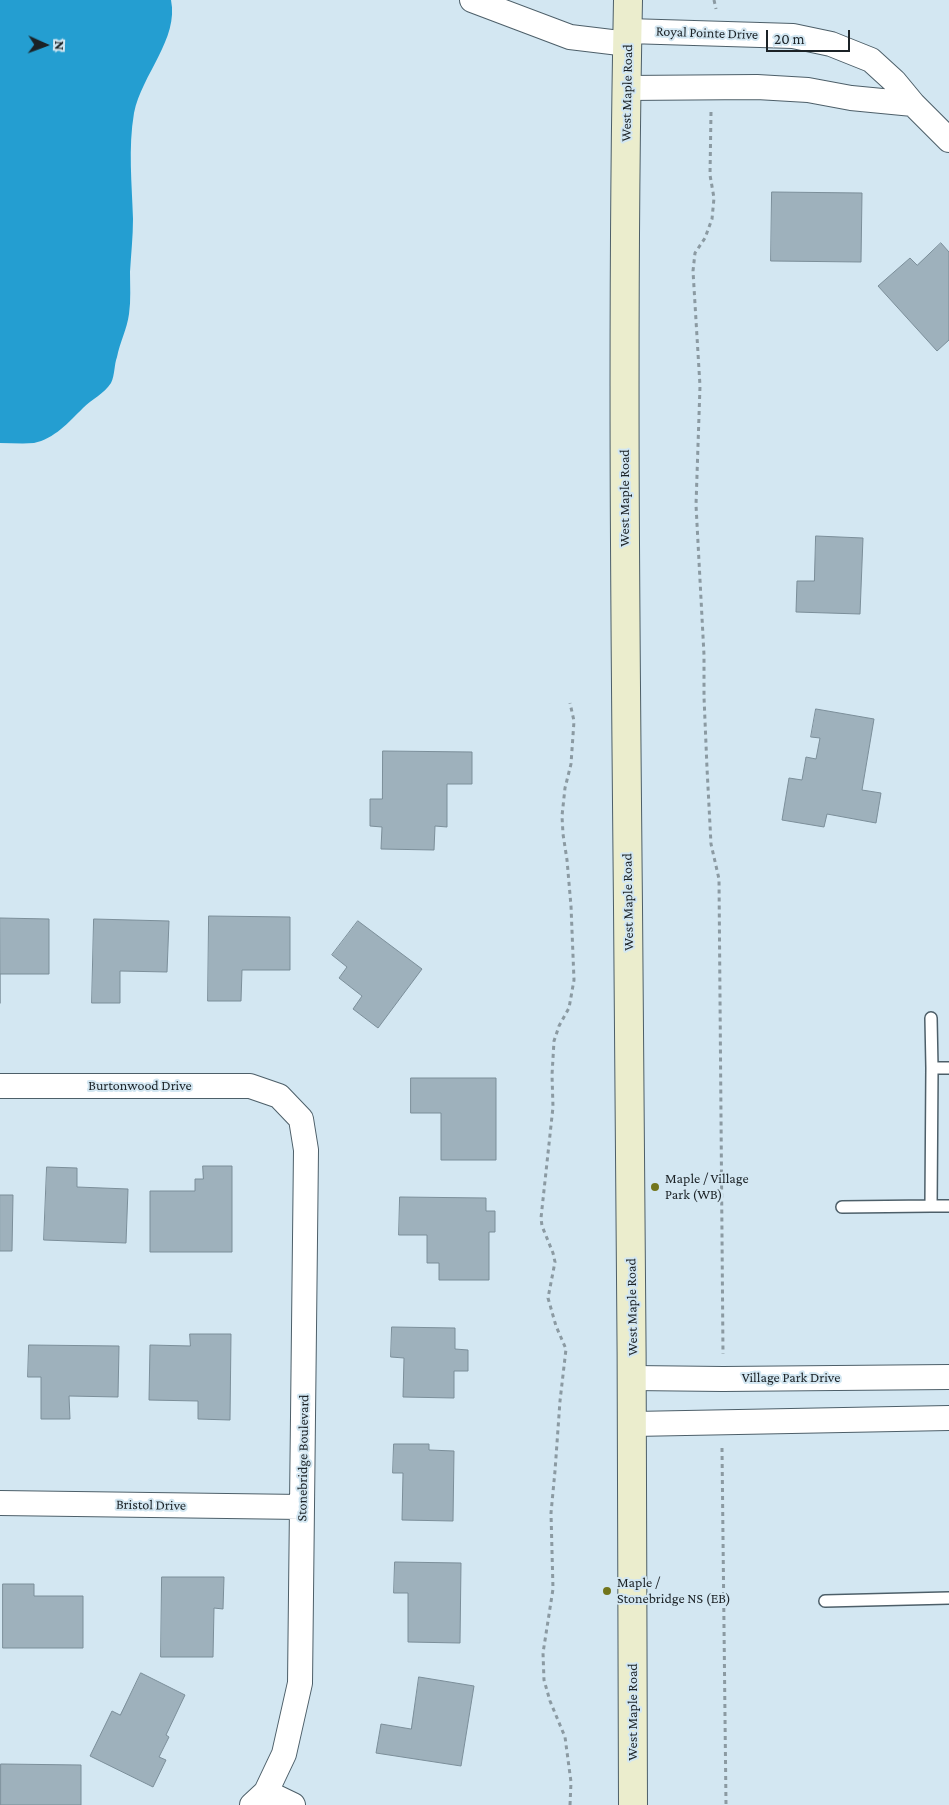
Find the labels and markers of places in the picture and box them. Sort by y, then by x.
place label: Maple / Village Park (WB) [665,1171,749,1204]
marker: Maple / Village Park (WB) [649,1181,661,1193]
place label: Maple / Stonebridge NS (EB) [617,1575,731,1608]
marker: Maple / Stonebridge NS (EB) [601,1585,613,1597]

